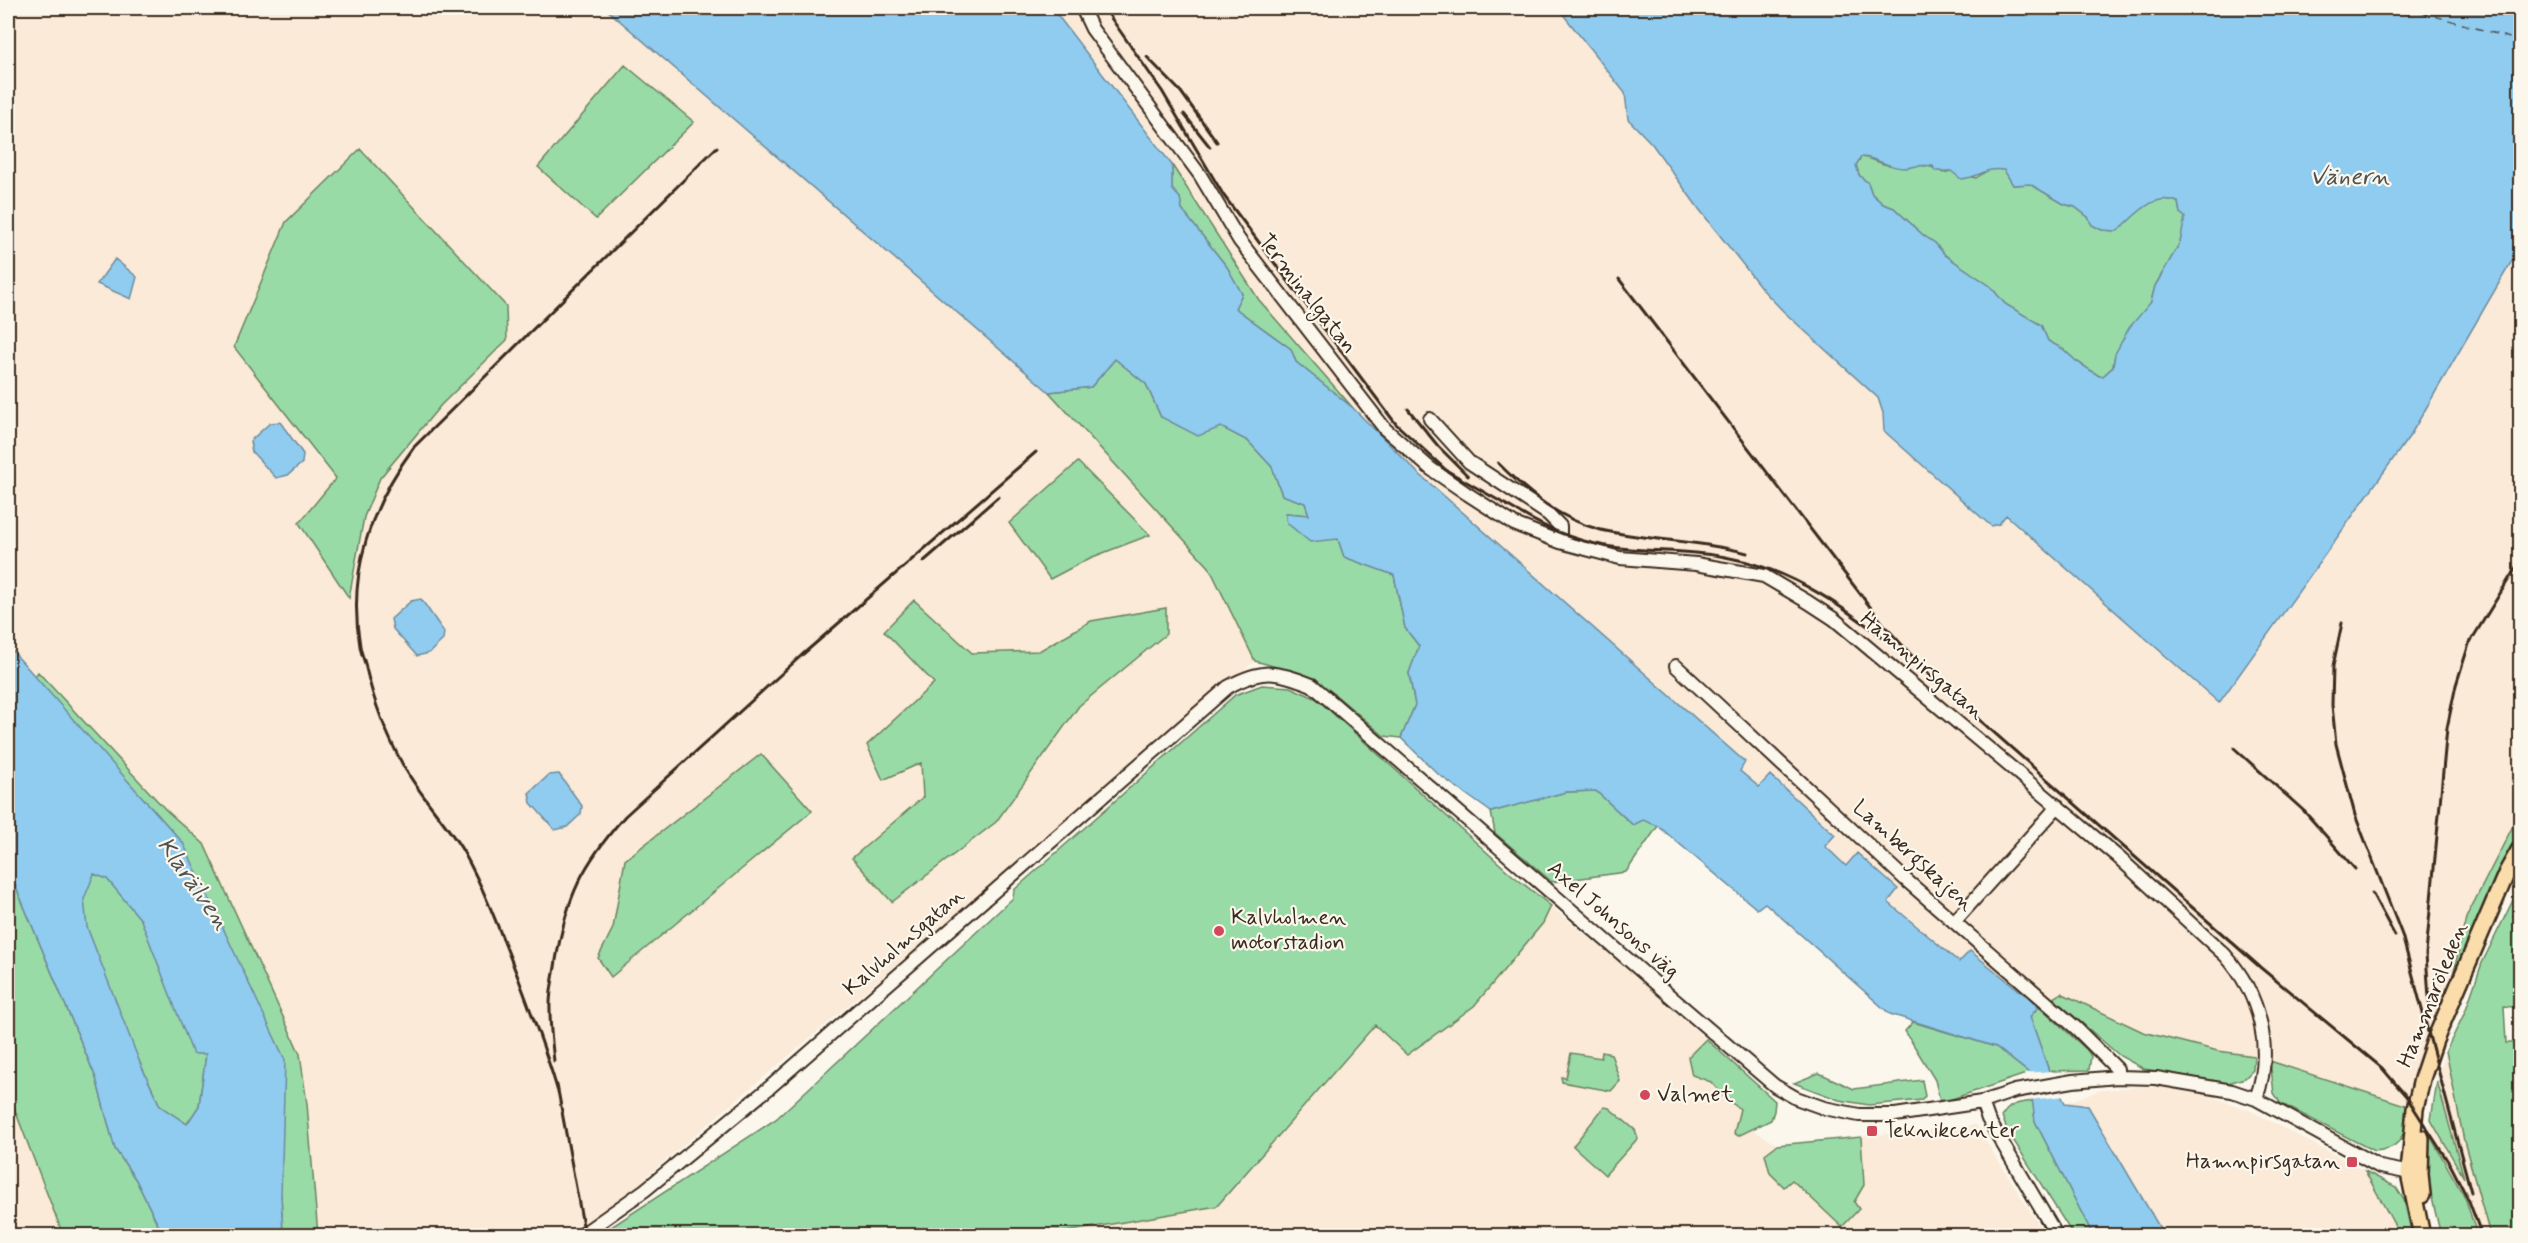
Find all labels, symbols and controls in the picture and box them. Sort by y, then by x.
water label: Vänern [2310,162,2390,193]
street label: Terminalgatan [1249,228,1363,361]
street label: Hamnpirsgatan [1853,606,1990,727]
street label: Lambergskajen [1844,794,1980,920]
water label: Klarälven [150,831,236,937]
street label: Axel Johnsons väg [1540,855,1685,986]
street label: Kalvholmsgatan [838,882,971,1003]
place label: Kalvholmen motorstadion [1231,904,1346,957]
street label: Hammaröleden [2391,918,2475,1072]
marker: Kalvholmen motorstadion [1212,924,1226,938]
place label: Valmet [1657,1081,1734,1109]
marker: Valmet [1638,1088,1652,1102]
place label: Teknikcenter [1884,1117,2020,1145]
marker: Teknikcenter [1865,1124,1879,1138]
place label: Hamnpirsgatan [2186,1148,2340,1177]
marker: Hamnpirsgatan [2345,1155,2359,1169]

